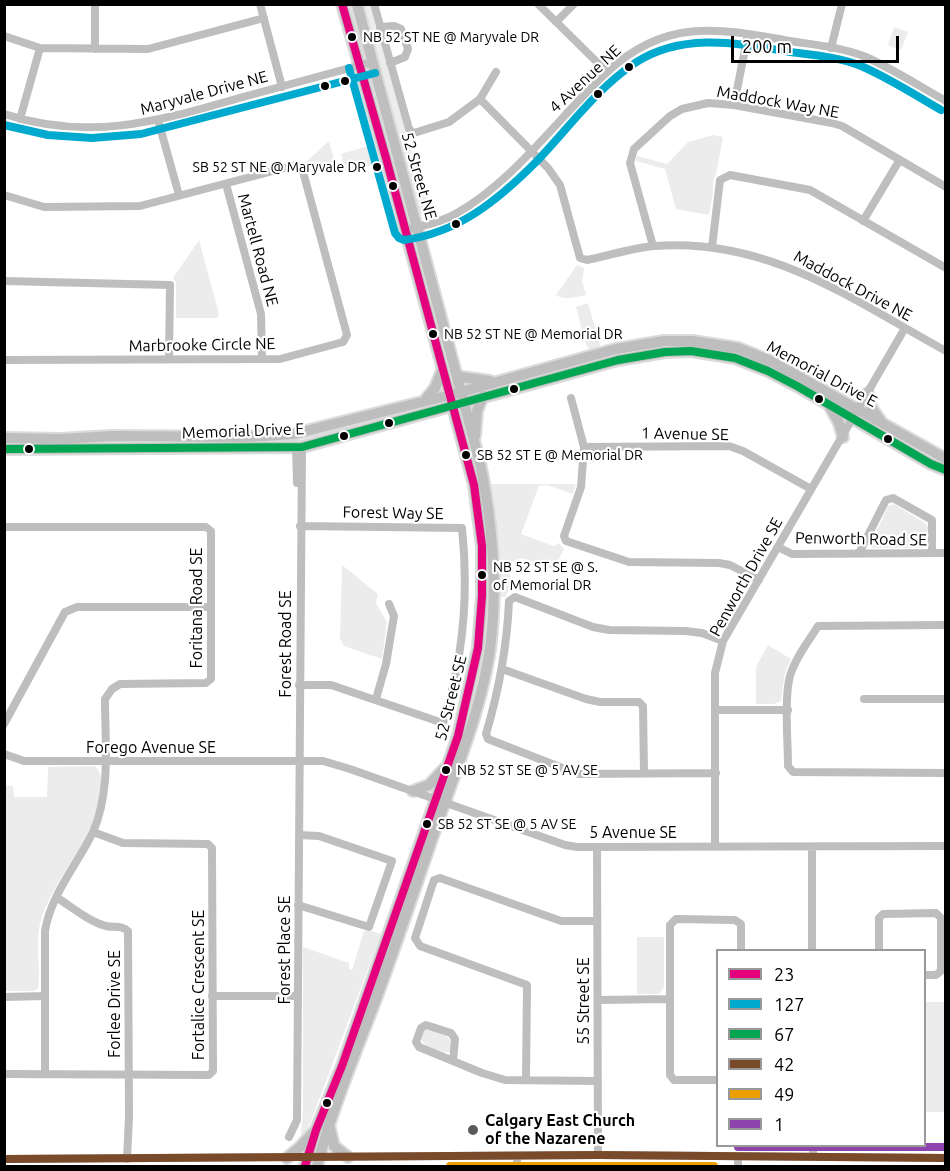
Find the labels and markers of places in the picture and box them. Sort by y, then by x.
place label: NB 52 ST NE @ Maryvale DR [363,29,539,45]
marker: NB 52 ST NE @ Maryvale DR [346,31,358,43]
unlabelled marker [623,61,635,73]
unlabelled marker [339,75,351,87]
unlabelled marker [319,80,331,92]
unlabelled marker [592,88,604,100]
place label: SB 52 ST NE @ Maryvale DR [193,159,366,175]
marker: SB 52 ST NE @ Maryvale DR [371,161,383,173]
unlabelled marker [387,180,399,192]
unlabelled marker [450,218,462,230]
place label: NB 52 ST NE @ Memorial DR [444,326,622,342]
marker: NB 52 ST NE @ Memorial DR [427,328,439,340]
unlabelled marker [508,383,520,395]
unlabelled marker [813,393,825,405]
unlabelled marker [383,417,395,429]
unlabelled marker [338,430,350,442]
unlabelled marker [882,433,894,445]
unlabelled marker [23,443,35,455]
place label: SB 52 ST E @ Memorial DR [477,447,643,463]
marker: SB 52 ST E @ Memorial DR [460,449,472,461]
place label: NB 52 ST SE @ S. of Memorial DR [493,559,598,592]
marker: NB 52 ST SE @ S. of Memorial DR [476,569,488,581]
place label: NB 52 ST SE @ 5 AV SE [457,762,598,778]
marker: NB 52 ST SE @ 5 AV SE [440,764,452,776]
place label: SB 52 ST SE @ 5 AV SE [438,816,576,832]
marker: SB 52 ST SE @ 5 AV SE [421,818,433,830]
unlabelled marker [321,1097,333,1109]
place label: Calgary East Church of the Nazarene [485,1111,635,1149]
marker: Calgary East Church of the Nazarene [466,1123,480,1137]

